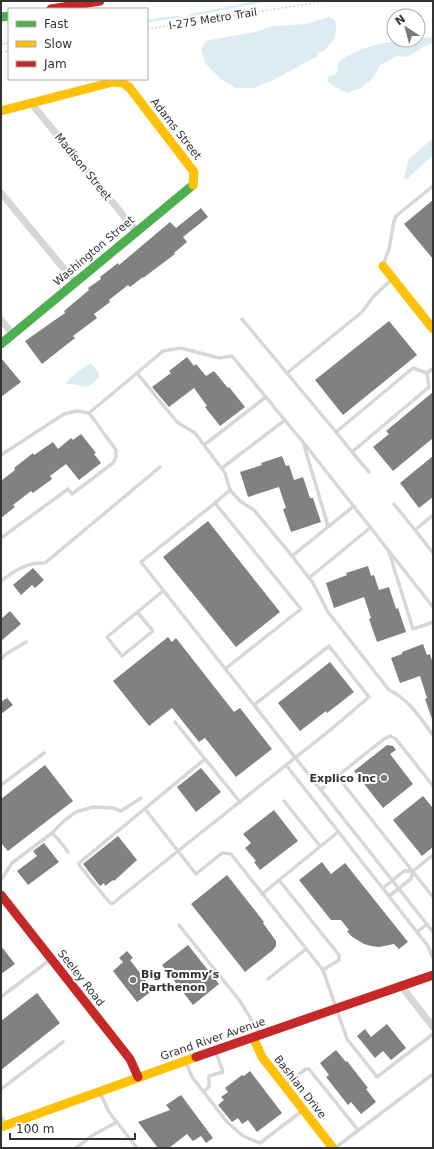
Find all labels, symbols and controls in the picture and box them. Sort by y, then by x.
street label: I-275 Metro Trail [168,6,258,32]
legend [8,8,148,80]
north arrow [386,8,426,48]
text: N [393,12,408,28]
text: Fast [44,17,68,31]
text: Slow [44,37,72,51]
text: Jam [43,57,67,71]
street label: Adams Street [148,96,204,163]
street label: Madison Street [52,131,114,204]
street label: Washington Street [51,213,138,289]
place label: Explico Inc [310,772,376,785]
marker: Explico Inc [379,773,389,783]
street label: Seeley Road [55,947,107,1009]
place label: Big Tommy’s Parthenon [141,968,220,994]
marker: Big Tommy’s Parthenon [128,975,138,985]
street label: Grand River Avenue [159,1015,267,1063]
street label: Bashian Drive [271,1053,329,1121]
scale bar [10,1115,135,1141]
text: 100 m [16,1122,54,1136]

